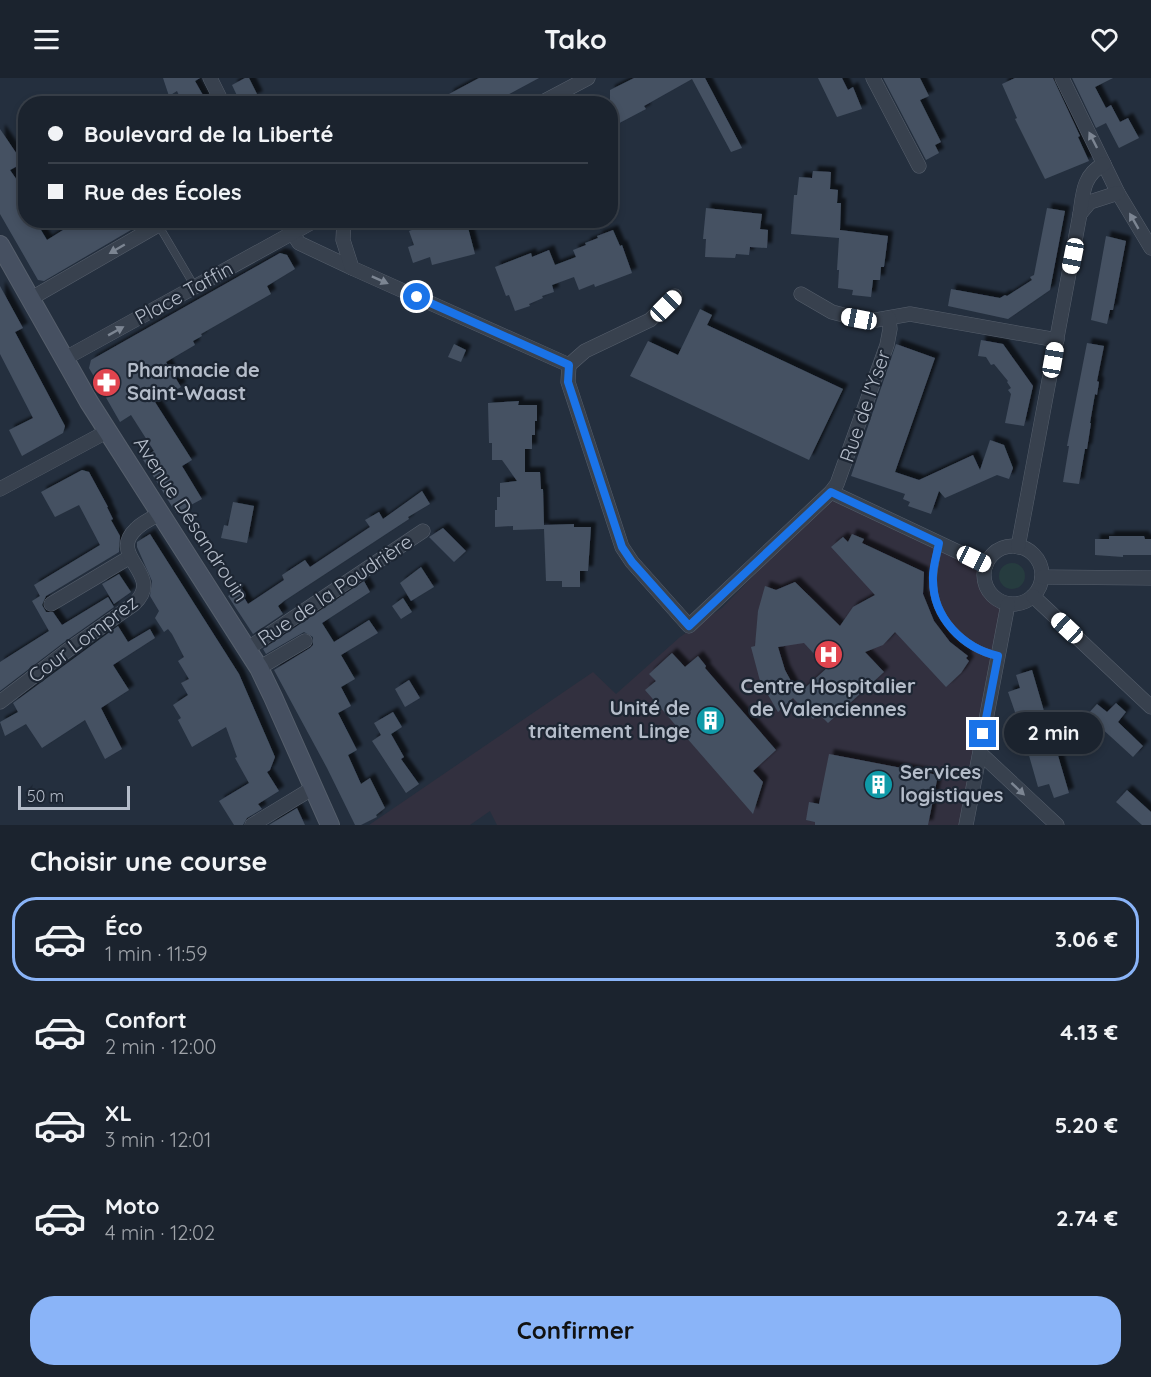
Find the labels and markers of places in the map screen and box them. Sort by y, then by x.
place label: Pharmacie de Saint-Waast [127,357,260,405]
pharmacy icon: Pharmacie de Saint-Waast [90,366,122,398]
hospital icon: Centre Hospitalier de Valenciennes [812,639,844,671]
place label: Centre Hospitalier de Valenciennes [740,673,916,721]
place label: Unité de traitement Linge [528,695,690,743]
building icon: Unité de traitement Linge [695,704,727,736]
place label: Services logistiques [900,759,1003,807]
building icon: Services logistiques [863,768,895,800]

